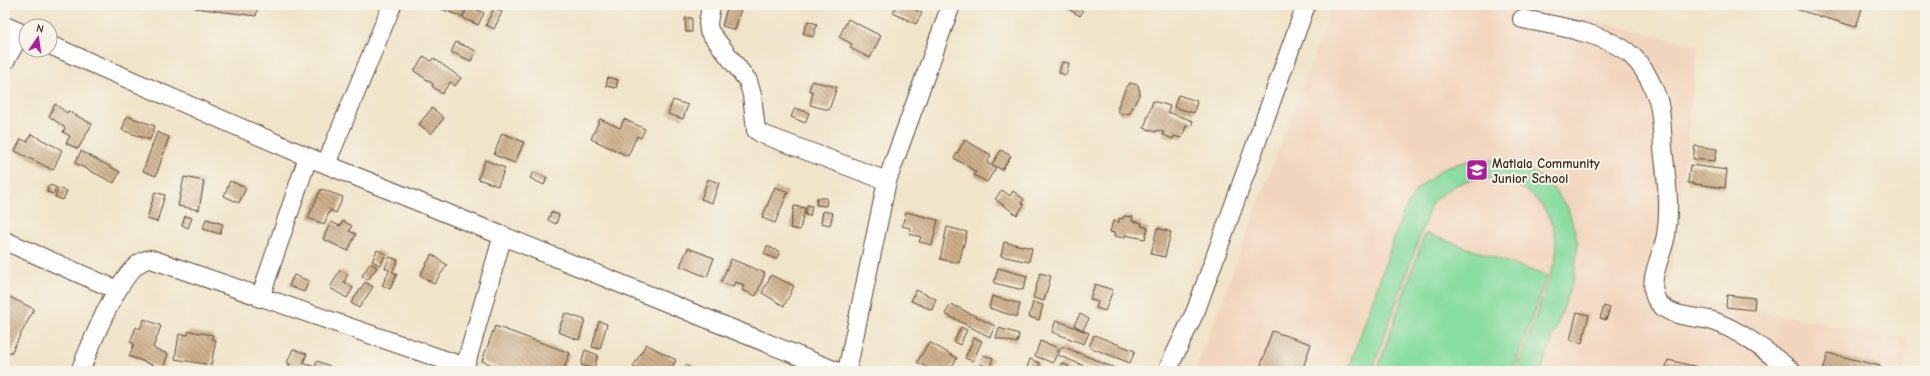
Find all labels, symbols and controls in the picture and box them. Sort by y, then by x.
north arrow [18,18,58,58]
text: N [35,22,45,36]
place label: Matlala Community Junior School [1492,156,1600,186]
school or university icon: Matlala Community Junior School [1464,157,1490,183]

